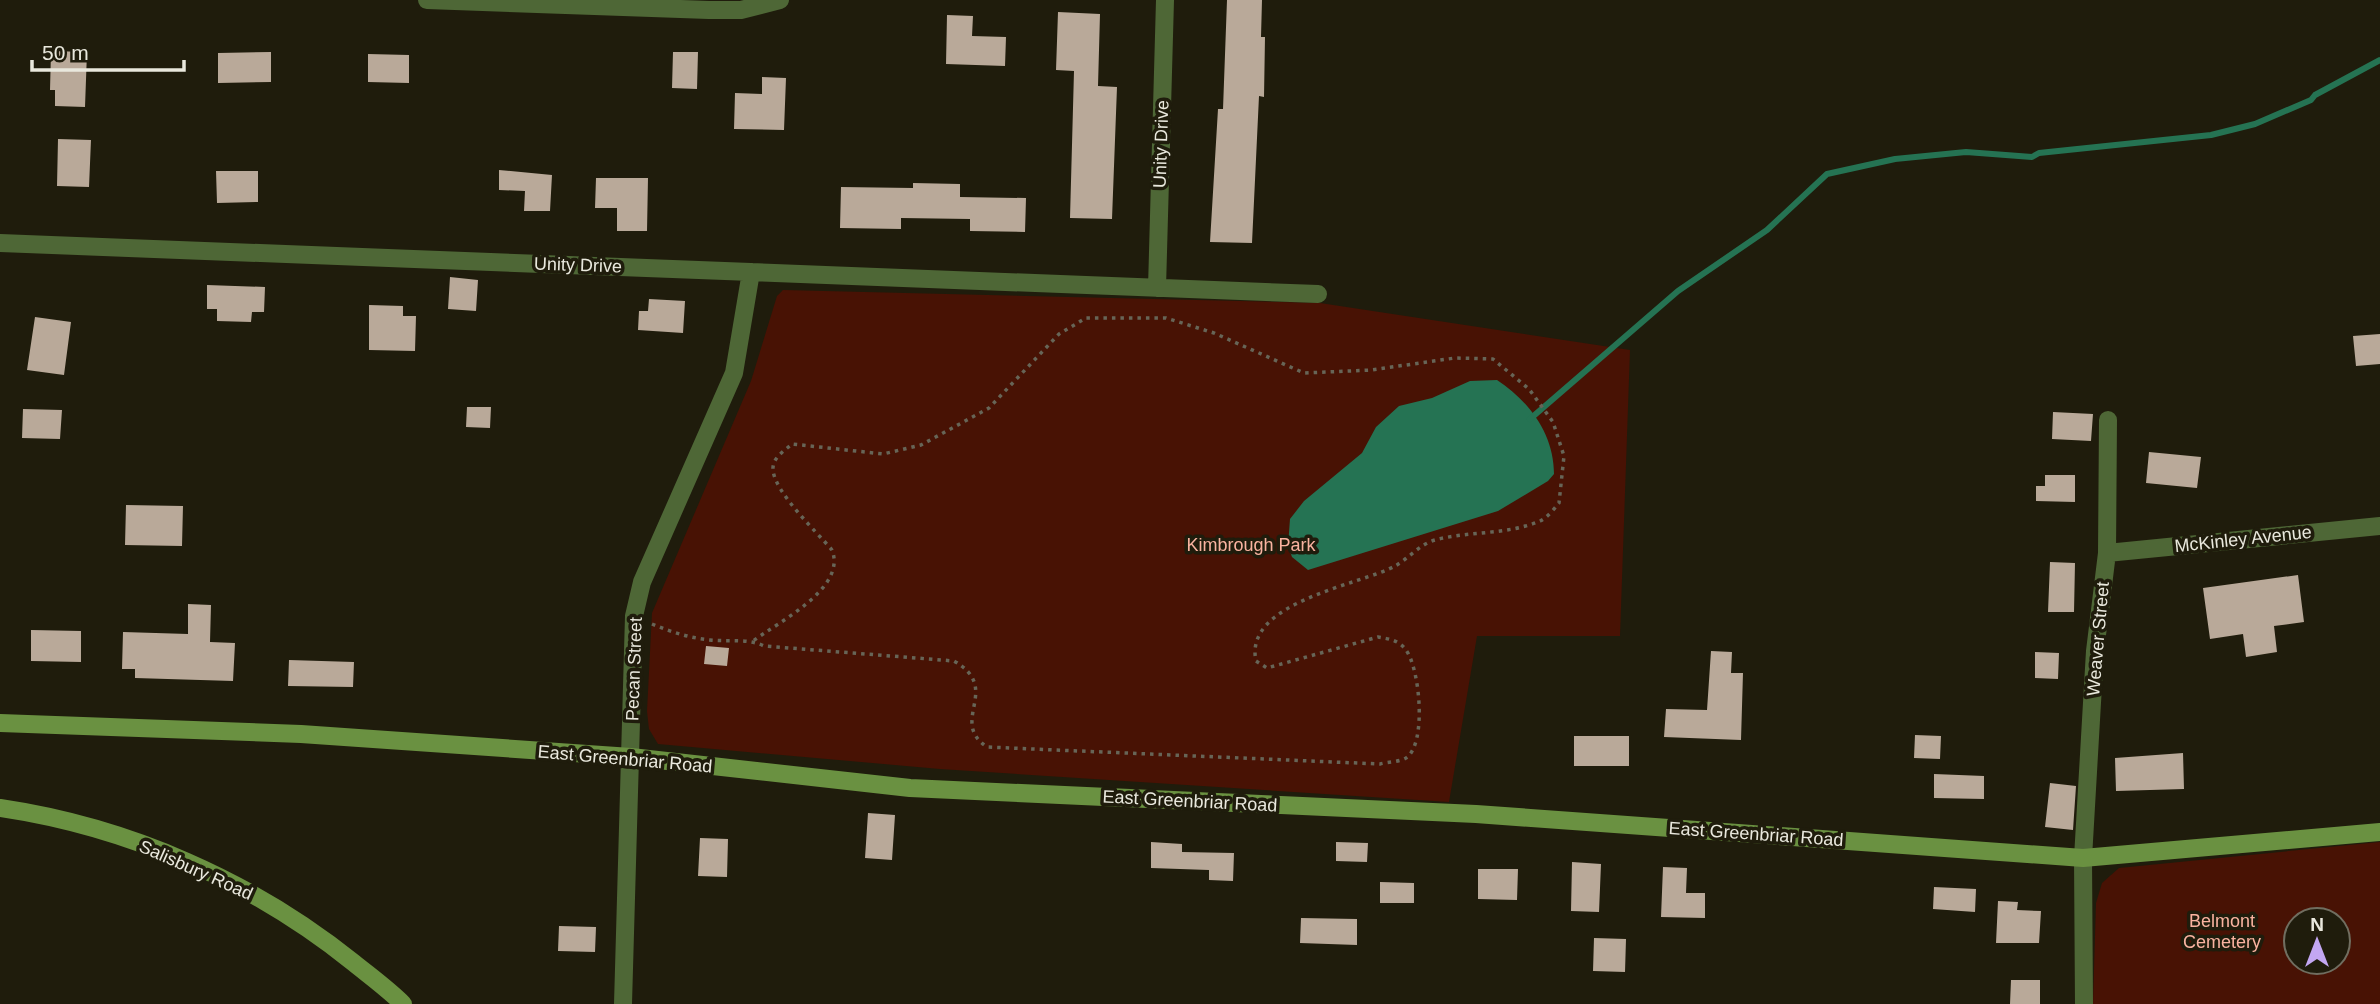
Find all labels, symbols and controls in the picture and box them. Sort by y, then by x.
scale bar [32,28,184,72]
text: 50 m [42,41,89,64]
street label: Unity Drive [1149,100,1173,188]
street label: Unity Drive [534,253,622,277]
street label: McKinley Avenue [2173,522,2313,556]
park label: Kimbrough Park [1186,535,1317,555]
street label: Weaver Street [2083,581,2113,697]
street label: Pecan Street [622,617,646,721]
street label: East Greenbriar Road [537,741,713,777]
street label: East Greenbriar Road [1102,786,1278,816]
street label: East Greenbriar Road [1668,818,1844,850]
street label: Salisbury Road [136,836,256,904]
north arrow [2282,906,2352,976]
park label: Belmont Cemetery [2183,911,2261,952]
text: N [2310,914,2324,935]

